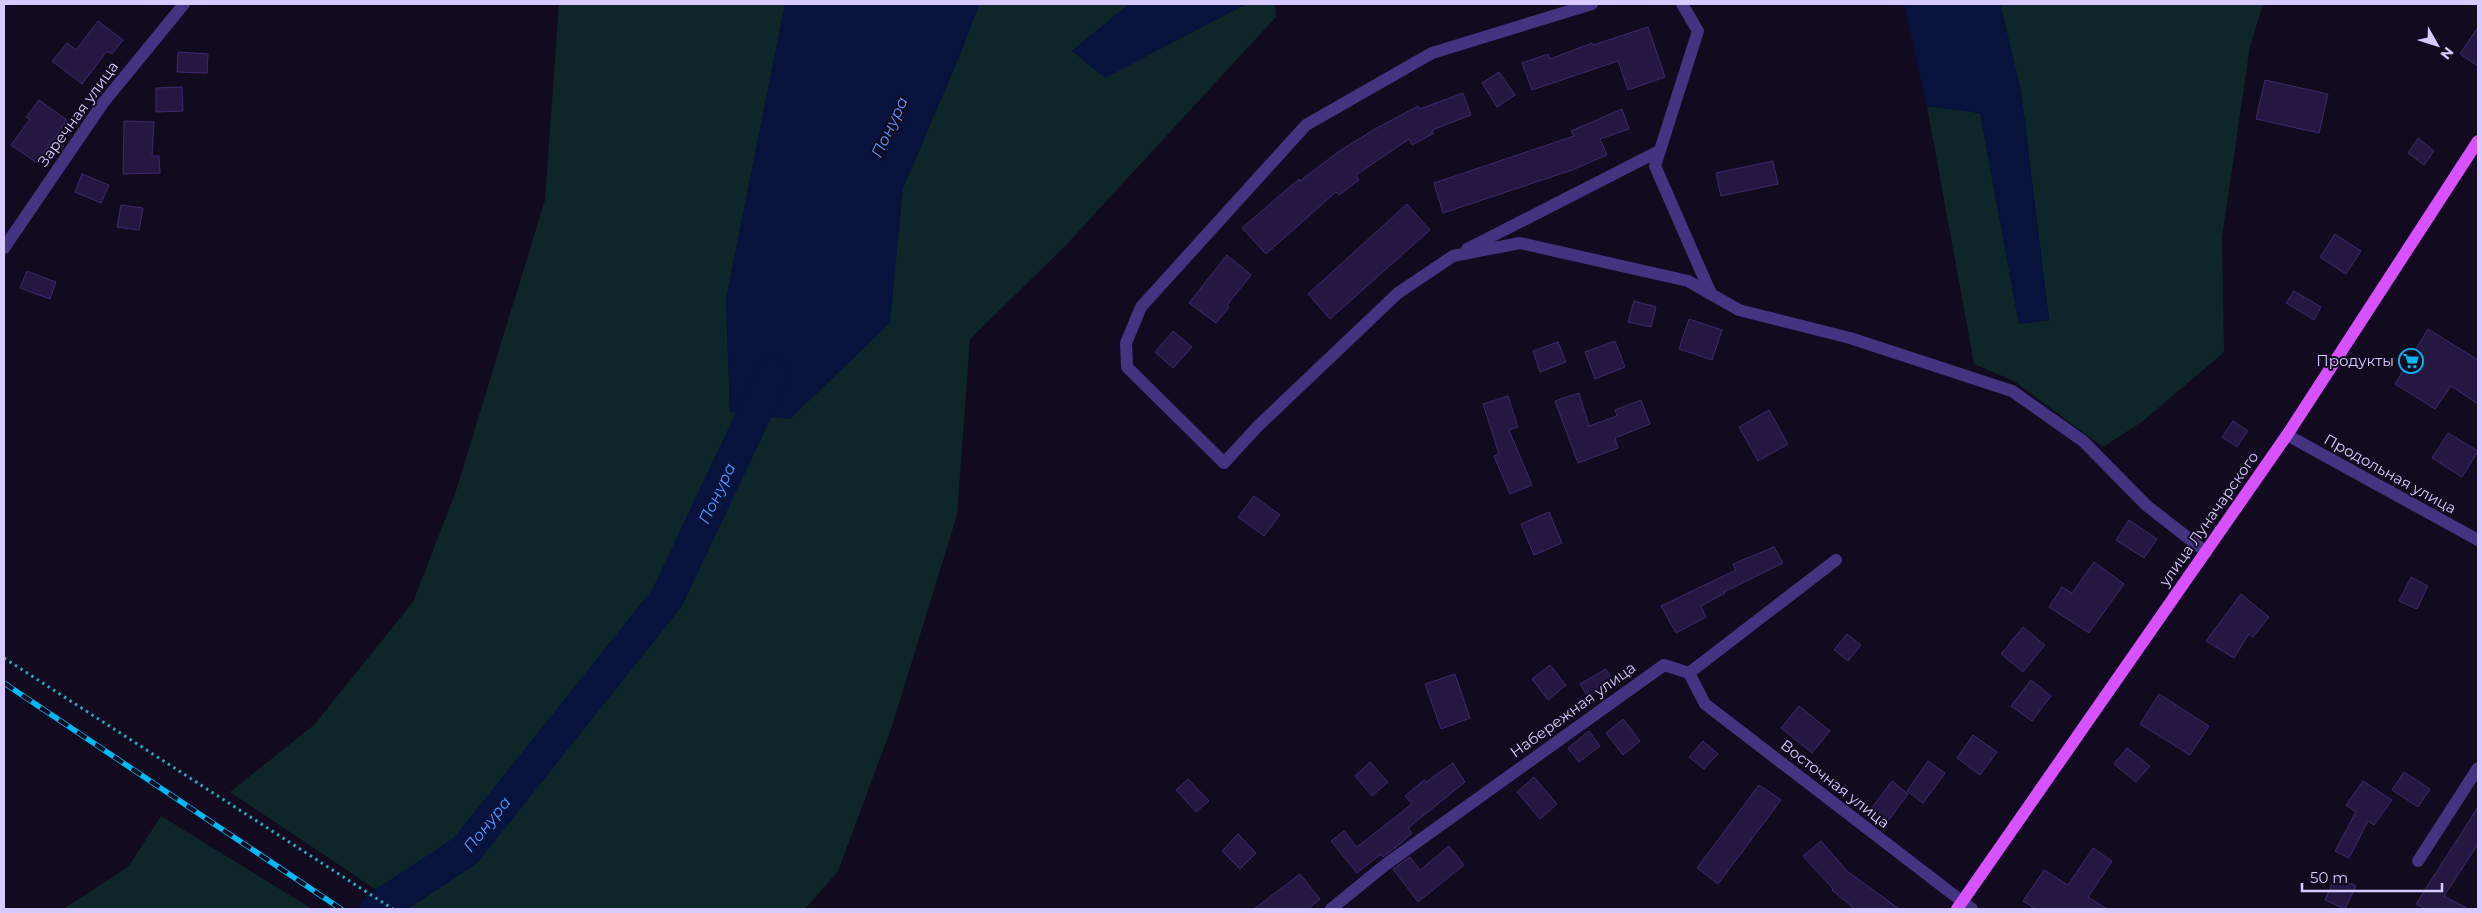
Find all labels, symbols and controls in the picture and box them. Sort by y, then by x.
north arrow [2412,20,2462,70]
text: N [2437,43,2458,63]
street label: Заречная улица [33,57,122,170]
water label: Понура [867,94,912,161]
supermarket icon: Продукты [2398,348,2424,374]
place label: Продукты [2316,351,2394,370]
street label: Продольная улица [2321,429,2460,518]
street label: улица Луначарского [2154,448,2262,591]
water label: Понура [694,460,740,527]
street label: Набережная улица [1506,658,1639,762]
street label: Восточная улица [1777,735,1894,832]
water label: Понура [459,793,515,856]
scale bar [2302,860,2442,892]
text: 50 m [2310,868,2348,887]

